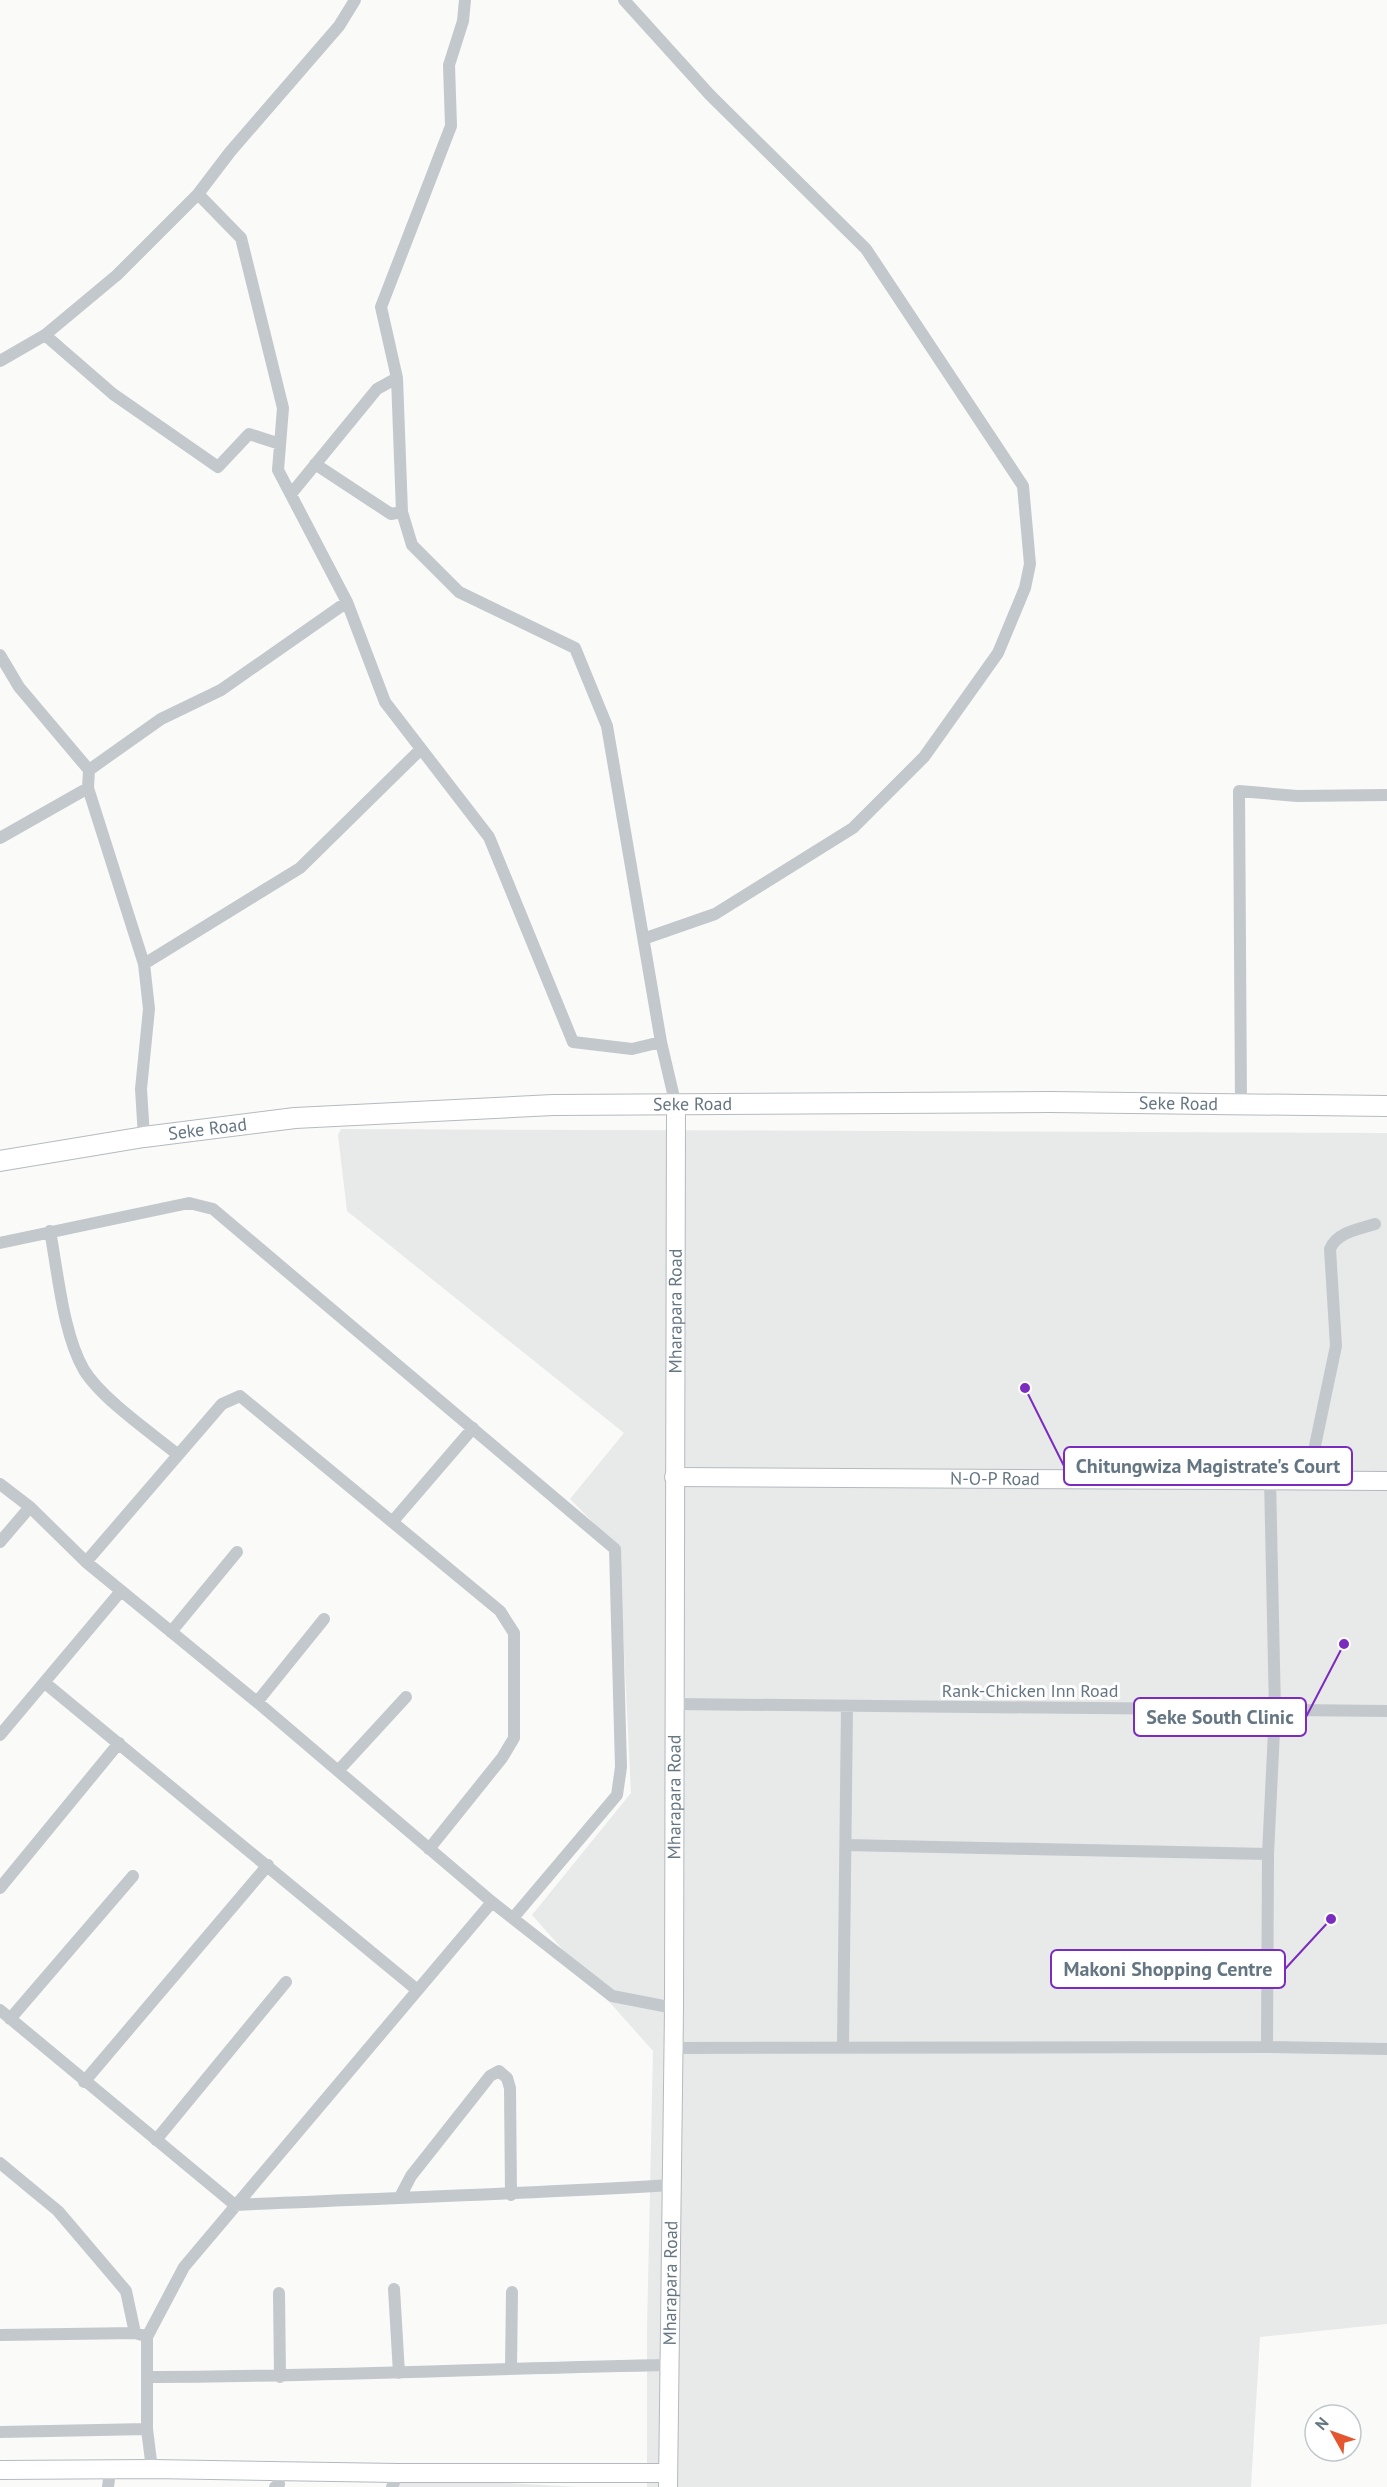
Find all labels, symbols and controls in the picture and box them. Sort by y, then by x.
street label: Seke Road [1139,1091,1218,1115]
street label: Seke Road [653,1092,732,1115]
street label: Seke Road [167,1112,248,1145]
street label: Mharapara Road [663,1249,687,1373]
callout: Chitungwiza Magistrate's Court [1064,1447,1352,1485]
text: Chitungwiza Magistrate's Court [1076,1453,1340,1479]
street label: N-O-P Road [950,1467,1040,1490]
street label: Rank-Chicken Inn Road [942,1679,1118,1702]
callout: Seke South Clinic [1134,1698,1306,1736]
text: Seke South Clinic [1146,1704,1294,1730]
street label: Mharapara Road [662,1735,686,1859]
callout: Makoni Shopping Centre [1051,1950,1285,1988]
text: Makoni Shopping Centre [1064,1956,1272,1982]
street label: Mharapara Road [658,2220,682,2346]
north arrow [1303,2403,1363,2463]
text: N [1310,2413,1333,2434]

